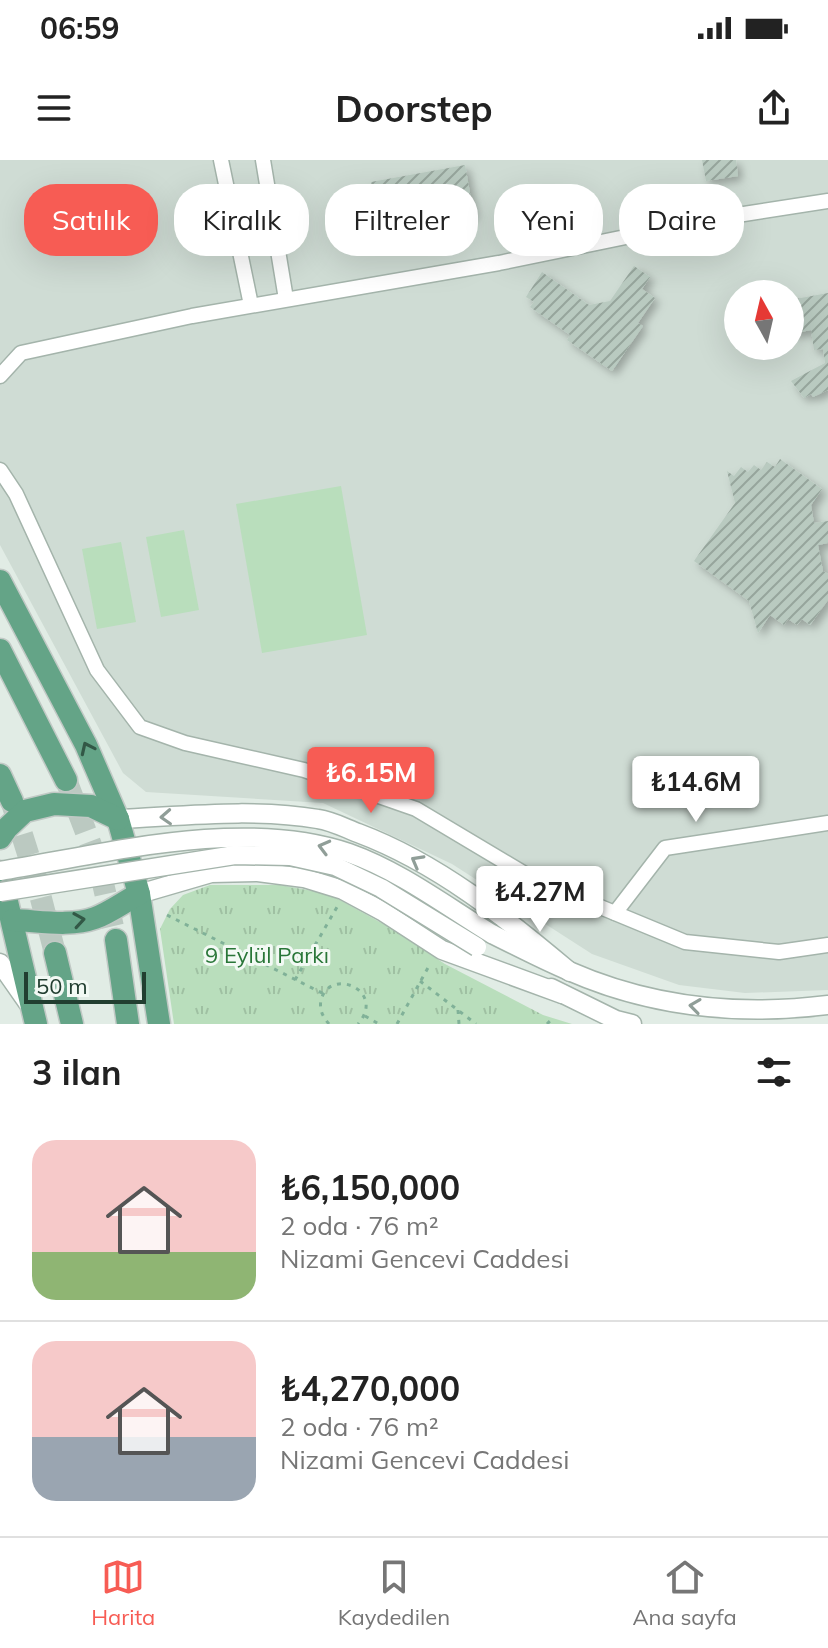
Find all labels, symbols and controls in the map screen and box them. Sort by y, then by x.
text: 06:59 [40,9,119,47]
icon: menu [32,86,76,130]
text: Doorstep [335,86,493,131]
icon: share [752,86,796,130]
chip: Satılık [24,184,158,256]
chip: Kiralık [174,184,309,256]
chip: Filtreler [325,184,478,256]
chip: Yeni [494,184,603,256]
chip: Daire [619,184,744,256]
north arrow [724,280,804,360]
map controls [724,280,804,360]
one-way arrow [80,741,96,756]
pin: ₺6.15M [306,747,436,815]
text: ₺6.15M [325,756,417,789]
pin: ₺14.6M [631,756,761,824]
text: ₺14.6M [650,765,742,798]
one-way arrow [159,808,172,825]
one-way arrow [318,839,332,856]
one-way arrow [411,855,425,870]
pin: ₺4.27M [475,866,605,934]
text: ₺4.27M [494,875,586,908]
one-way arrow [73,912,86,929]
park label: 9 Eylül Parkı [205,941,329,969]
scale bar [24,968,146,1004]
text: 50 m [36,972,87,1000]
one-way arrow [688,997,701,1014]
icon: filters [752,1050,796,1094]
text: 3 ilan [32,1051,121,1094]
text: ₺6,150,000 [280,1166,460,1209]
icon: home [96,1172,192,1268]
text: 2 oda · 76 m² [280,1209,439,1242]
text: Nizami Gencevi Caddesi [280,1242,570,1275]
text: ₺4,270,000 [280,1367,460,1410]
icon: home [96,1373,192,1469]
text: 2 oda · 76 m² [280,1410,439,1443]
text: Nizami Gencevi Caddesi [280,1443,570,1476]
tab: Harita [91,1555,155,1631]
tab: Kaydedilen [338,1555,450,1631]
tab: Ana sayfa [632,1555,737,1631]

